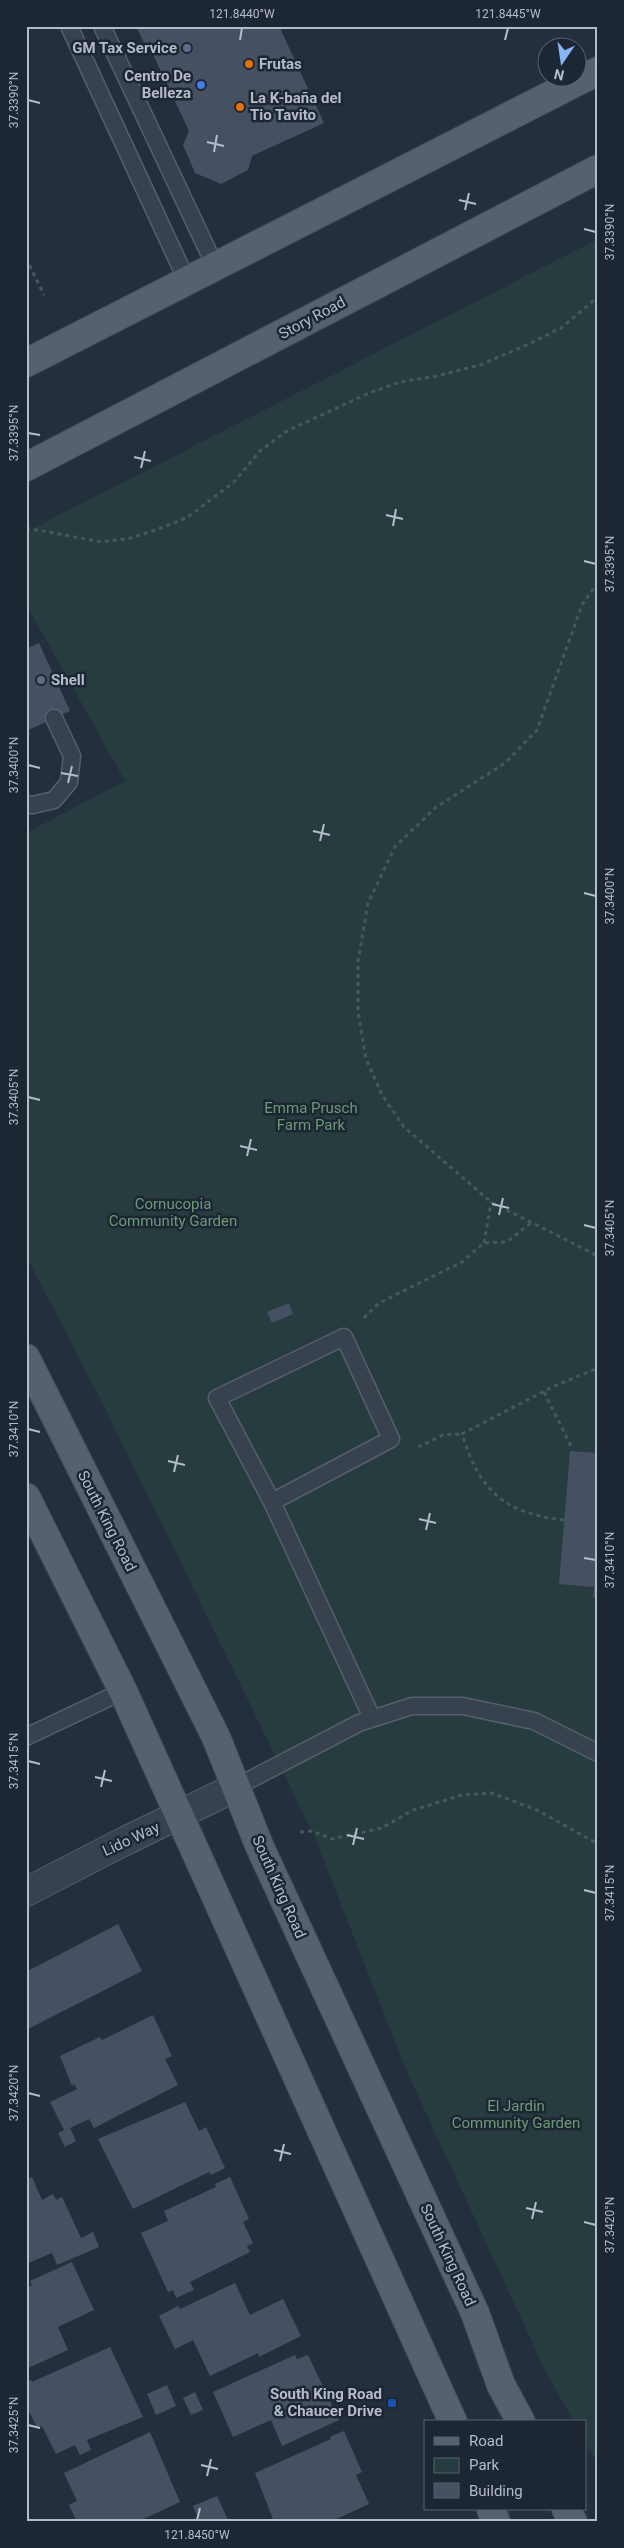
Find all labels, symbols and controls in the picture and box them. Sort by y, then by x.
text: 121.8440°W [209,7,275,21]
text: 121.8445°W [475,7,541,21]
north arrow [536,38,586,88]
place label: GM Tax Service [72,39,177,57]
marker: GM Tax Service [181,42,193,54]
place label: Frutas [259,55,302,73]
marker: Frutas [243,58,255,70]
text: N [552,66,566,84]
place label: Centro De Belleza [124,67,191,102]
text: 37.3390°N [7,72,21,128]
marker: Centro De Belleza [195,79,207,91]
place label: La K-baña del Tio Tavito [250,89,342,124]
marker: La K-baña del Tio Tavito [234,101,246,113]
text: 37.3390°N [603,204,617,260]
street label: Story Road [276,293,348,343]
text: 37.3395°N [7,405,21,461]
text: 37.3395°N [603,536,617,592]
place label: Shell [51,671,85,689]
marker: Shell [35,674,47,686]
text: 37.3400°N [7,737,21,793]
text: 37.3400°N [603,868,617,924]
text: 37.3405°N [7,1069,21,1125]
park label: Emma Prusch Farm Park [264,1099,358,1134]
park label: Cornucopia Community Garden [109,1195,237,1230]
text: 37.3405°N [603,1200,617,1256]
text: 37.3410°N [7,1401,21,1457]
street label: South King Road [74,1468,140,1574]
text: 37.3410°N [603,1532,617,1588]
text: 37.3415°N [7,1733,21,1789]
street label: Lido Way [100,1818,162,1860]
street label: South King Road [248,1833,310,1941]
text: 37.3415°N [603,1865,617,1921]
text: 37.3420°N [7,2065,21,2121]
park label: El Jardin Community Garden [452,2097,580,2132]
text: 37.3420°N [603,2197,617,2253]
street label: South King Road [416,2201,480,2309]
place label: South King Road & Chaucer Drive [270,2385,382,2420]
text: 37.3425°N [7,2397,21,2453]
marker: South King Road & Chaucer Drive [386,2397,398,2409]
legend [424,2420,586,2510]
text: Road [469,2432,503,2450]
text: Park [469,2456,500,2474]
text: Building [469,2482,523,2500]
text: 121.8450°W [164,2528,230,2542]

